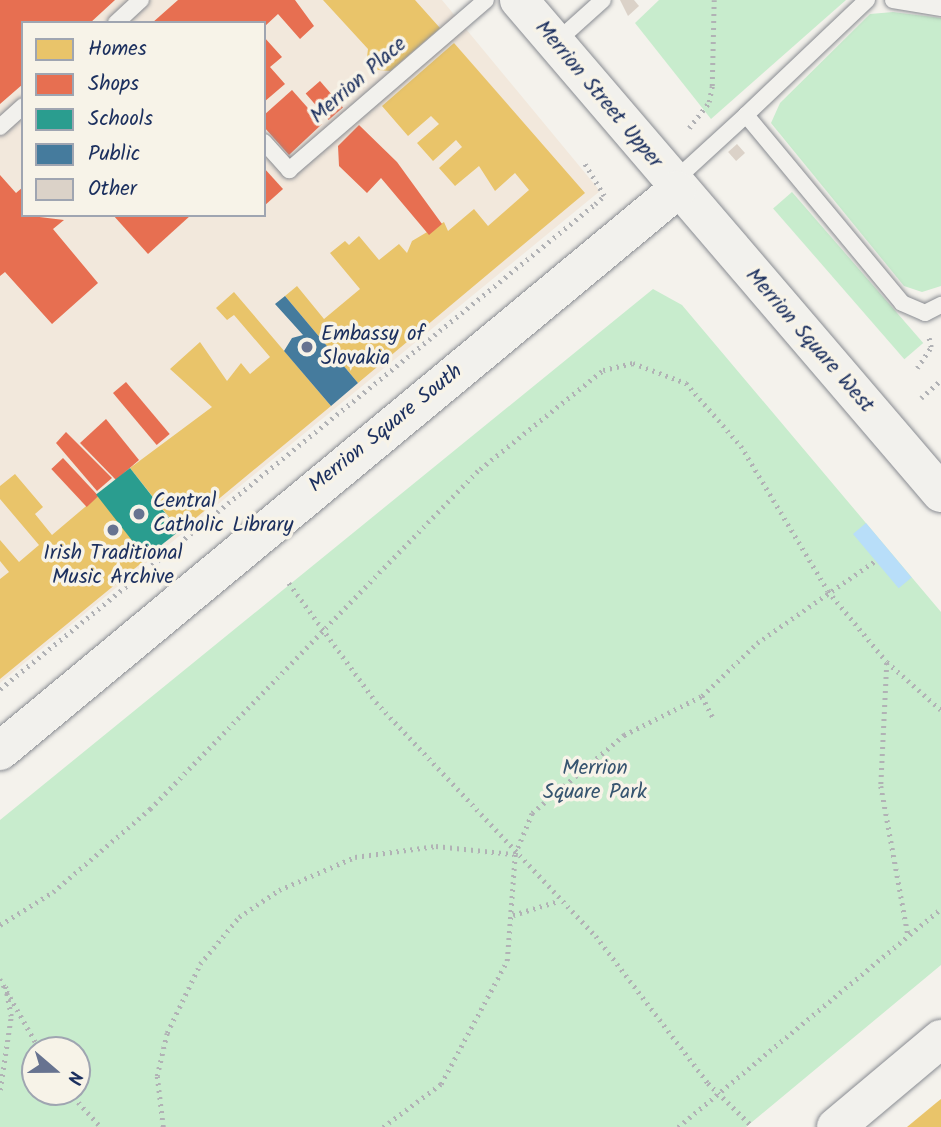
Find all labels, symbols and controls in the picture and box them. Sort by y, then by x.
street label: Merrion Street Upper [529,16,667,174]
legend [21,21,266,217]
street label: Merrion Place [306,32,412,130]
text: Homes [88,33,147,66]
text: Shops [88,68,139,101]
text: Schools [88,103,153,136]
text: Public [88,138,140,171]
text: Other [88,173,137,206]
street label: Merrion Square West [740,264,878,418]
place label: Embassy of Slovakia [321,322,424,372]
marker: Embassy of Slovakia [299,339,315,355]
street label: Merrion Square South [304,359,468,499]
place label: Central Catholic Library [153,489,293,539]
marker: Central Catholic Library [131,506,147,522]
marker: Irish Traditional Music Archive [105,522,121,538]
place label: Irish Traditional Music Archive [43,541,183,591]
park label: Merrion Square Park [543,756,647,806]
north arrow [21,1036,91,1106]
text: N [58,1067,90,1088]

